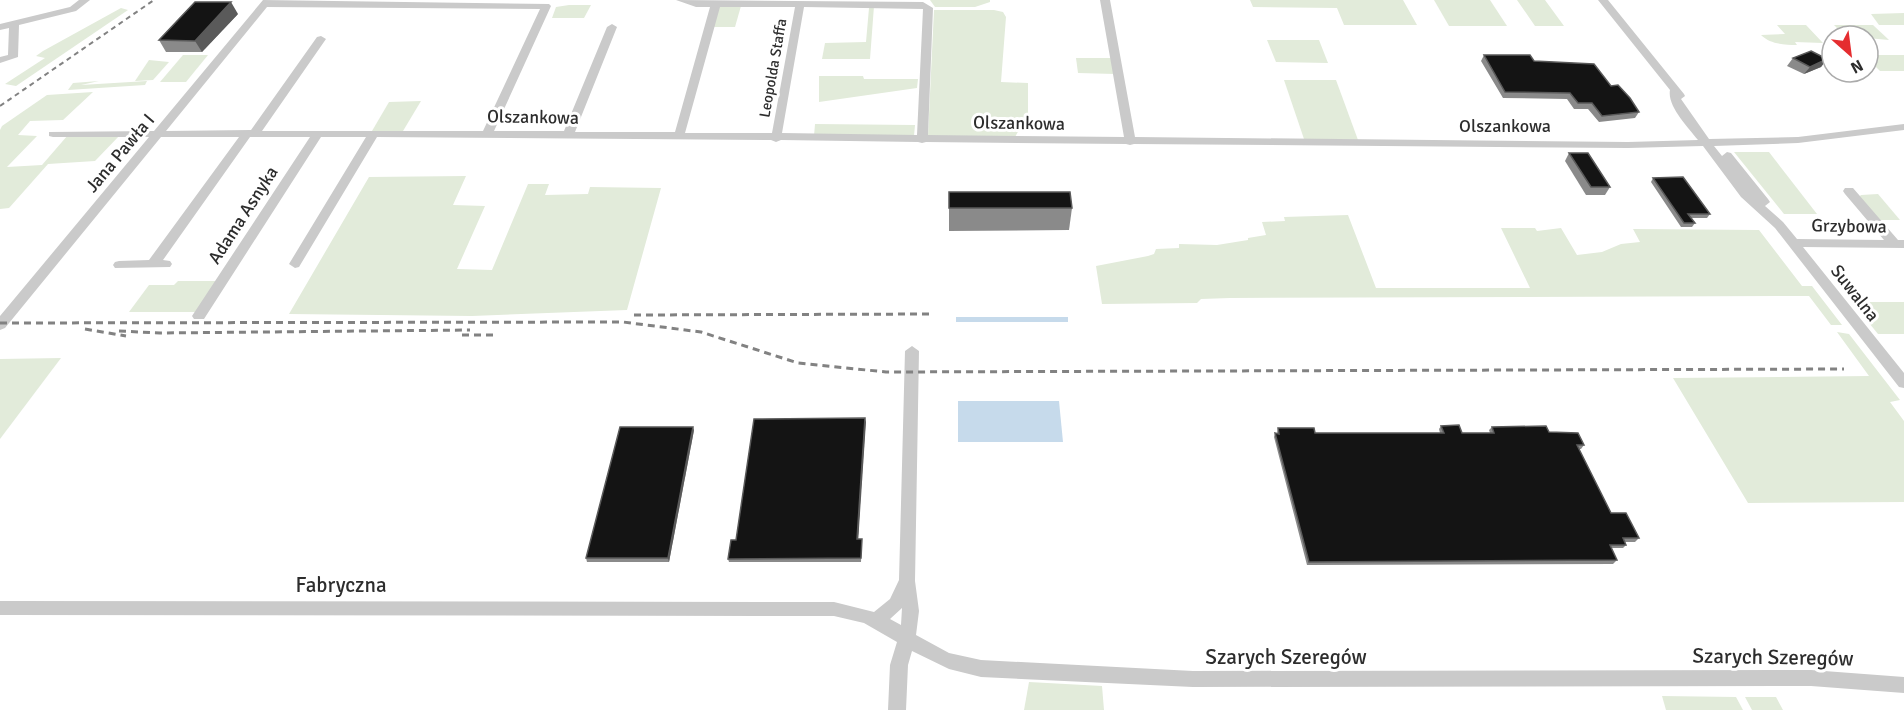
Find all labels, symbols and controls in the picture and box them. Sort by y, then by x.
street label: Leopolda Staffa [755,17,791,119]
north arrow [1820,24,1880,84]
text: N [1847,55,1866,78]
street label: Olszankowa [487,105,579,129]
street label: Jana Pawła I [81,109,159,197]
street label: Olszankowa [973,111,1065,135]
street label: Olszankowa [1459,115,1551,137]
street label: Adama Asnyka [203,162,283,268]
street label: Grzybowa [1811,214,1887,238]
street label: Suwalna [1826,260,1884,326]
street label: Fabryczna [295,572,387,598]
street label: Szarych Szeregów [1692,643,1854,671]
street label: Szarych Szeregów [1205,644,1367,670]

